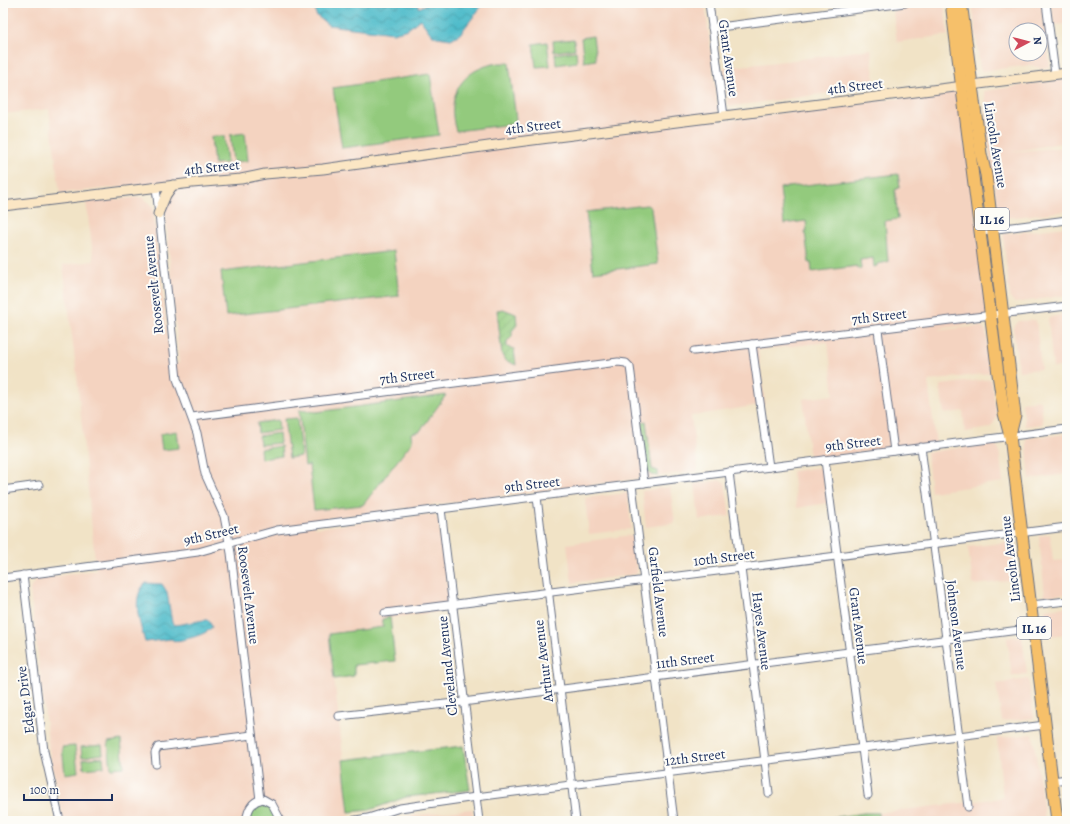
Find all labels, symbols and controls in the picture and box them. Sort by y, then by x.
street label: Grant Avenue [714,18,743,98]
north arrow [1008,22,1048,62]
text: N [1029,36,1045,46]
street label: 4th Street [826,74,884,99]
street label: Lincoln Avenue [979,101,1012,190]
street label: 4th Street [504,114,562,139]
street label: 4th Street [183,155,241,180]
road number: IL 16 [975,208,1009,230]
street label: Roosevelt Avenue [139,235,168,335]
street label: 7th Street [851,304,908,329]
street label: 7th Street [379,364,436,389]
street label: 9th Street [824,431,882,456]
street label: 9th Street [503,472,561,497]
street label: Lincoln Avenue [996,515,1025,603]
street label: 9th Street [182,519,241,550]
street label: 10th Street [692,544,756,571]
street label: Roosevelt Avenue [233,545,264,645]
street label: Garfield Avenue [644,546,673,638]
street label: Johnson Avenue [942,579,971,671]
street label: Grant Avenue [844,586,873,666]
street label: Hayes Avenue [747,591,776,671]
street label: Cleveland Avenue [433,615,462,717]
road number: IL 16 [1017,617,1051,639]
street label: Arthur Avenue [529,619,558,704]
street label: 11th Street [655,647,716,674]
street label: Edgar Drive [12,665,39,735]
street label: 12th Street [664,744,727,771]
scale bar [24,776,112,802]
text: 100 m [30,782,59,798]

